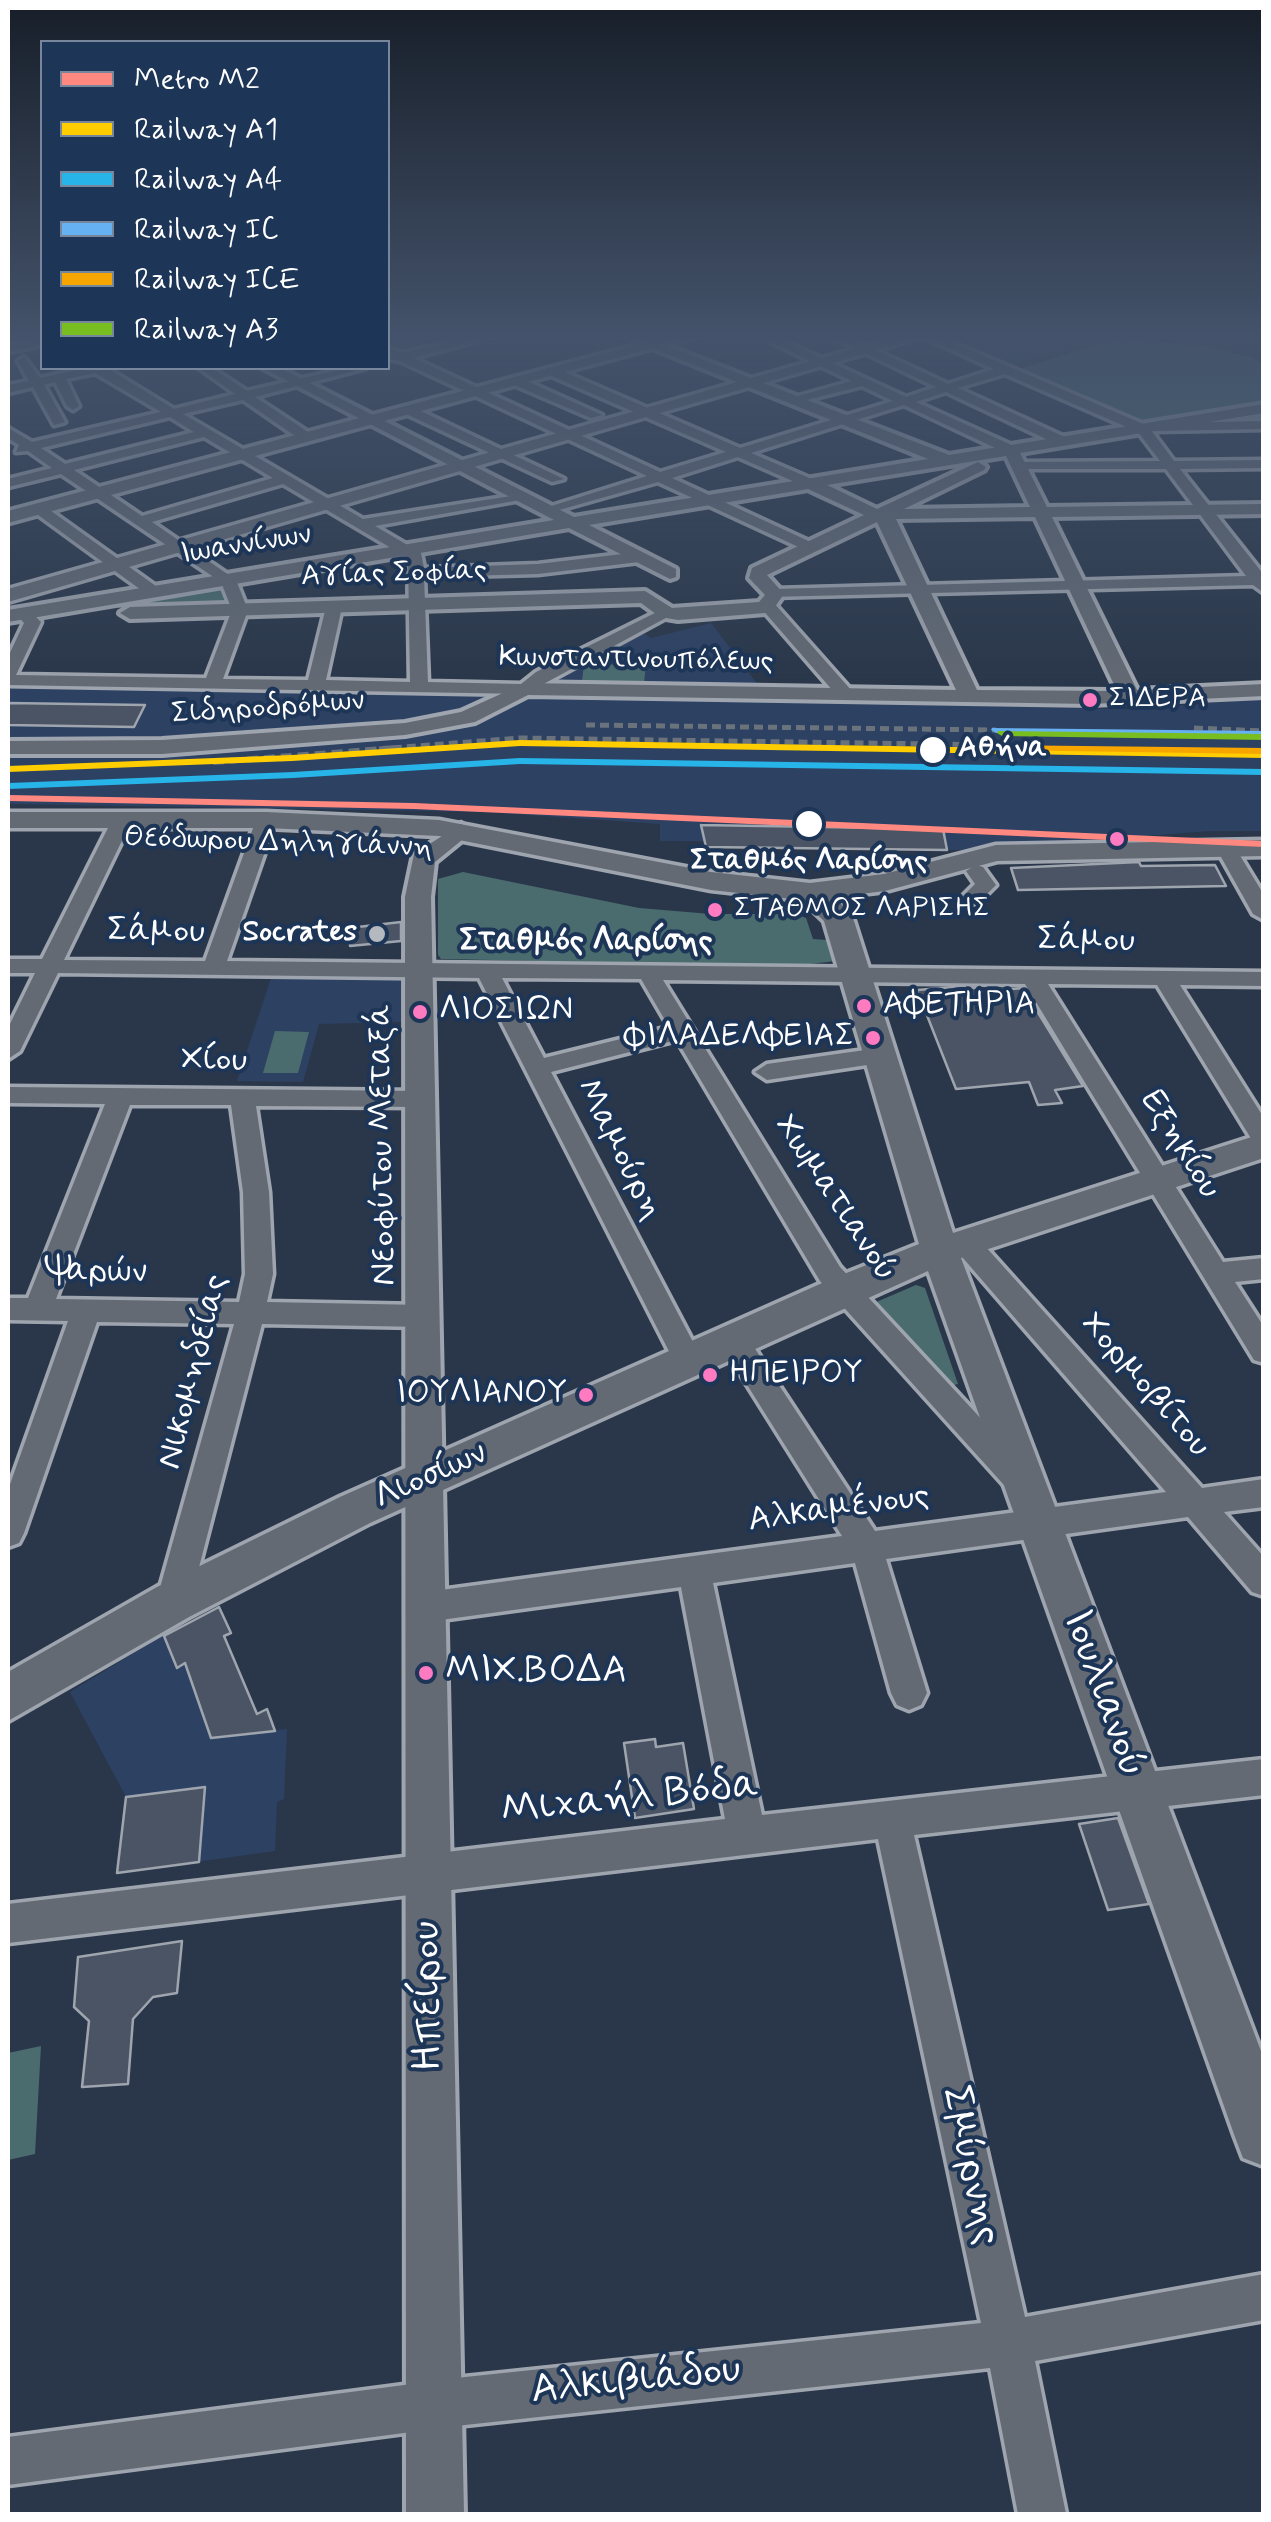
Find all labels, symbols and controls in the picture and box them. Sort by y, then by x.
legend [40,40,390,370]
text: Metro Μ2 [134,60,260,99]
text: Railway A1 [134,110,278,149]
text: Railway A4 [134,160,282,199]
text: Railway IC [134,210,278,249]
text: Railway ICE [134,260,300,299]
text: Railway A3 [134,310,278,349]
street label: Ιωαννίνων [178,518,314,574]
street label: Αγίας Σοφίας [300,554,488,596]
street label: Κωνσταντινουπόλεως [498,641,774,681]
place label: ΣΙΔΕΡΑ [1109,683,1206,717]
street label: Σιδηροδρόμων [170,684,366,734]
marker: ΣΙΔΕΡΑ [1080,690,1100,710]
place label: Αθήνα [958,732,1047,768]
marker: Αθήνα [917,734,949,766]
marker: Σταθμός Λαρίσης [793,808,825,840]
street label: Θεόδωρου Δηληγιάννη [123,821,433,867]
unlabelled marker [1107,829,1127,849]
place label: Σταθμός Λαρίσης [690,845,928,881]
place label: ΣΤΑΘΜΟΣ ΛΑΡΙΣΗΣ [734,893,990,927]
marker: ΣΤΑΘΜΟΣ ΛΑΡΙΣΗΣ [705,900,725,920]
street label: Σάμου [107,911,205,955]
place label: Socrates [243,916,357,952]
street label: Σάμου [1037,920,1135,964]
marker: Socrates [366,923,388,945]
district label: Σταθμός Λαρίσης [459,924,713,962]
place label: ΑΦΕΤΗΡΙΑ [883,987,1035,1025]
place label: ΛΙΟΣΙΩΝ [439,993,573,1031]
marker: ΑΦΕΤΗΡΙΑ [854,996,874,1016]
marker: ΛΙΟΣΙΩΝ [410,1002,430,1022]
street label: Νεοφύτου Μεταξά [361,1004,407,1286]
place label: ΦΙΛΑΔΕΛΦΕΙΑΣ [624,1019,854,1057]
marker: ΦΙΛΑΔΕΛΦΕΙΑΣ [863,1028,883,1048]
street label: Χίου [181,1040,247,1084]
street label: Μαμούρη [565,1072,671,1228]
street label: Εξηκίου [1129,1083,1229,1207]
street label: Χωματιανού [763,1108,905,1290]
street label: Ψαρών [45,1251,147,1295]
street label: Νικομηδείας [151,1270,239,1474]
street label: Χορμοβίτου [1070,1305,1218,1467]
place label: ΗΠΕΙΡΟΥ [729,1356,863,1394]
marker: ΗΠΕΙΡΟΥ [700,1365,720,1385]
place label: ΙΟΥΛΙΑΝΟΥ [396,1376,567,1414]
marker: ΙΟΥΛΙΑΝΟΥ [576,1385,596,1405]
street label: Λιοσίων [368,1434,494,1520]
street label: Αλκαμένους [746,1476,932,1544]
street label: Ιουλιανού [1049,1604,1155,1784]
place label: ΜΙΧ.ΒΟΔΑ [445,1650,627,1696]
marker: ΜΙΧ.ΒΟΔΑ [416,1663,436,1683]
street label: Μιχαήλ Βόδα [499,1761,761,1839]
street label: Ηπείρου [403,1921,457,2071]
street label: Σμύρνης [928,2082,1010,2250]
street label: Αλκιβιάδου [529,2346,743,2418]

